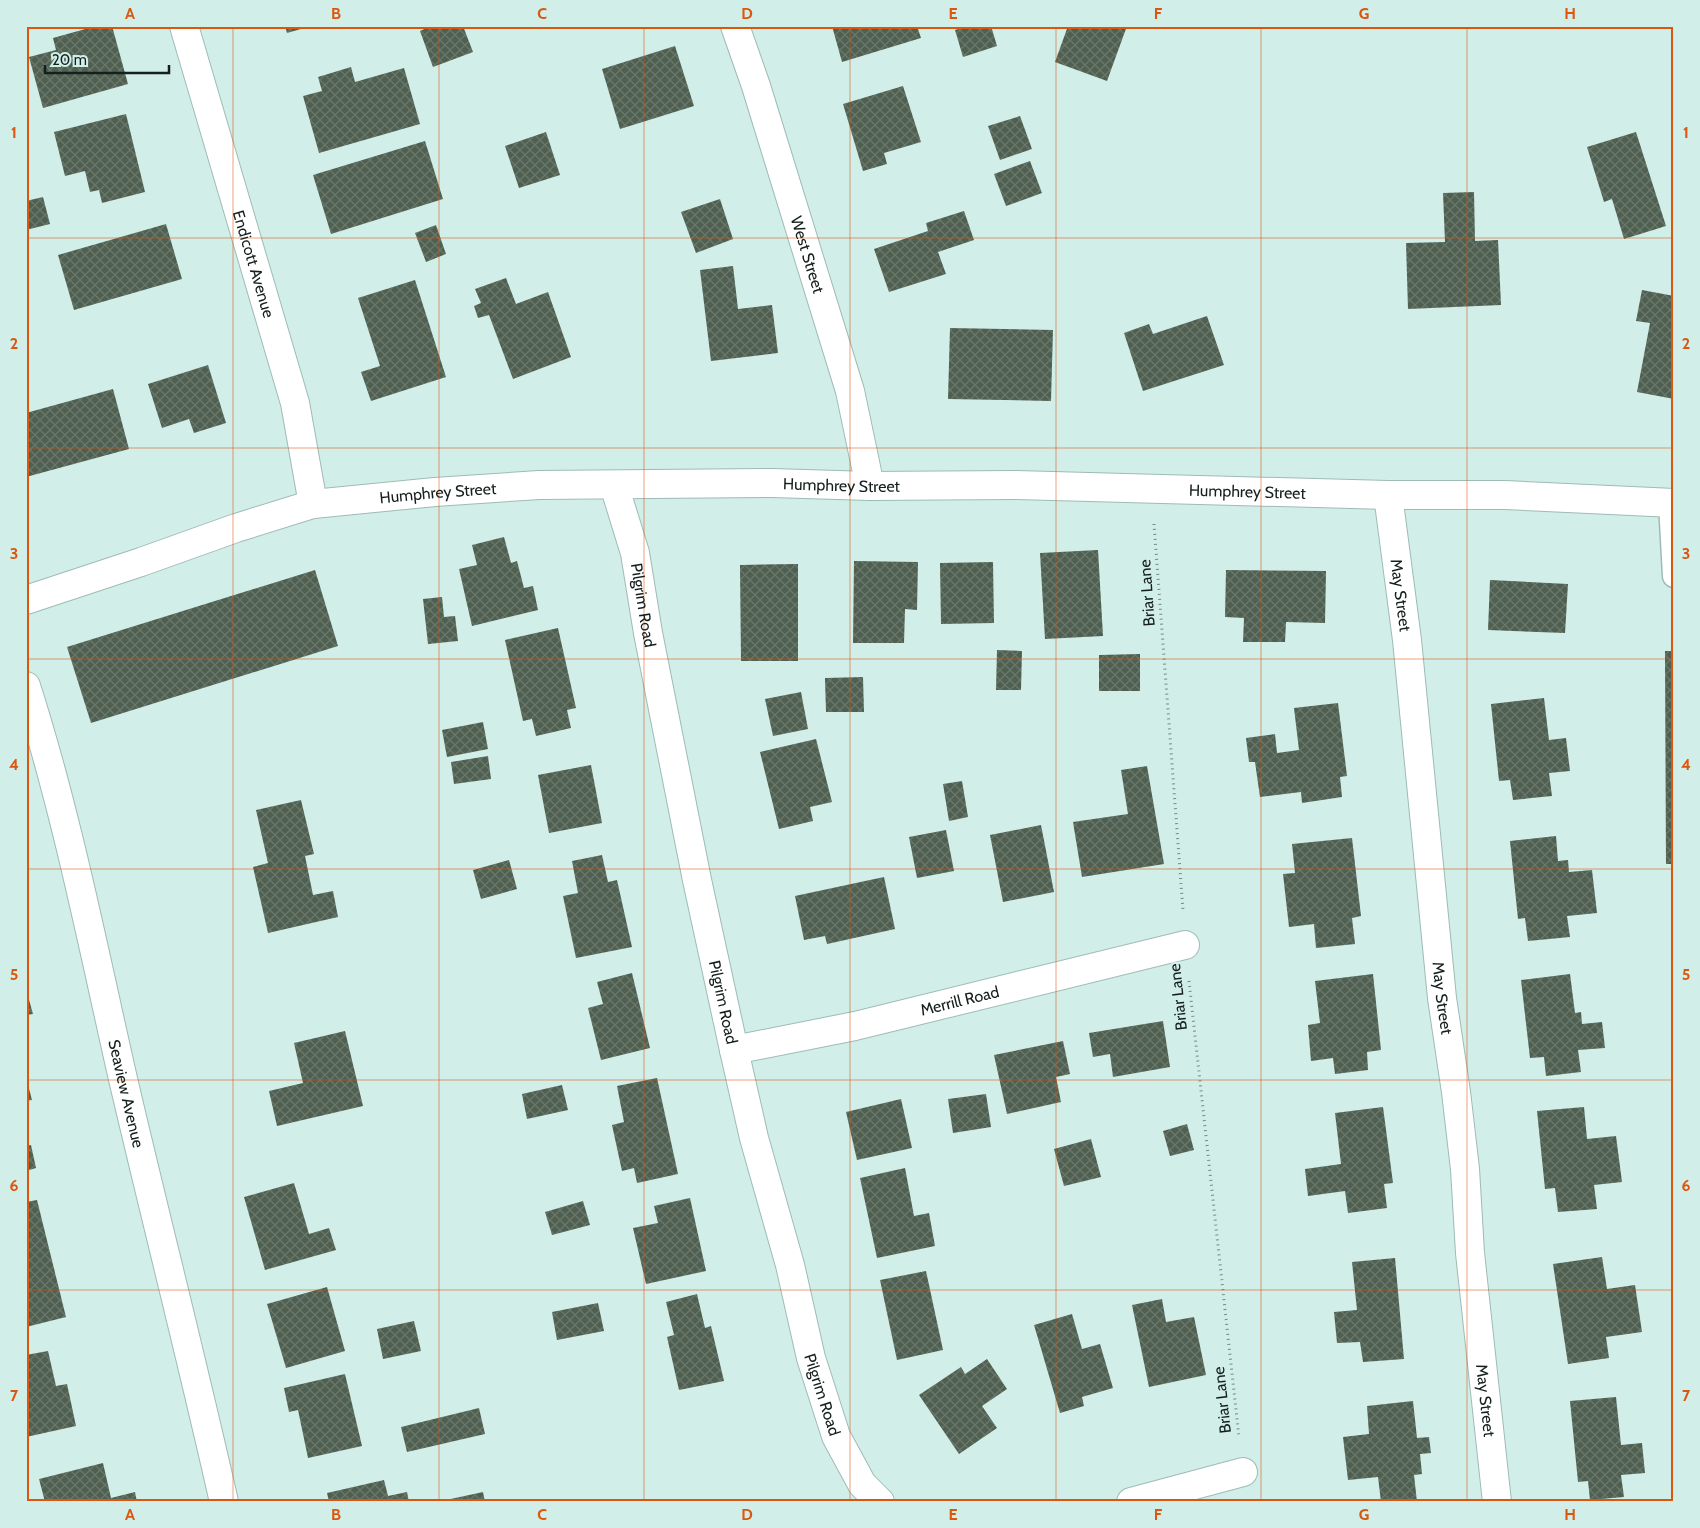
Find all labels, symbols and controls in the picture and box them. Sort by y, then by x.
text: A [125,4,135,23]
text: B [331,4,341,23]
text: C [537,4,547,23]
text: D [741,4,753,23]
text: E [948,4,958,23]
text: F [1154,4,1163,23]
text: G [1359,4,1369,23]
text: H [1564,4,1576,23]
scale bar [45,42,169,74]
text: 20 m [52,51,87,69]
text: 1 [11,123,17,142]
text: 1 [1683,123,1689,142]
street label: Endicott Avenue [229,208,279,320]
street label: West Street [787,214,829,296]
text: 2 [10,334,18,353]
text: 2 [1682,334,1690,353]
street label: Humphrey Street [783,474,901,496]
street label: Humphrey Street [379,478,497,507]
street label: Humphrey Street [1189,480,1307,502]
text: 3 [10,544,18,563]
text: 3 [1682,544,1690,563]
street label: May Street [1387,558,1415,633]
street label: Briar Lane [1135,559,1159,627]
street label: Pilgrim Road [627,562,660,649]
text: 4 [9,755,19,774]
text: 4 [1681,755,1691,774]
street label: Pilgrim Road [705,959,742,1046]
street label: May Street [1429,961,1457,1036]
street label: Briar Lane [1165,963,1191,1031]
text: 5 [10,965,18,984]
text: 5 [1682,965,1690,984]
street label: Merrill Road [918,982,1001,1019]
street label: Seaview Avenue [105,1038,148,1150]
text: 6 [10,1176,19,1195]
text: 6 [1682,1176,1691,1195]
street label: Pilgrim Road [801,1351,845,1438]
street label: May Street [1473,1363,1499,1438]
street label: Briar Lane [1209,1366,1235,1434]
text: 7 [10,1386,19,1405]
text: 7 [1682,1386,1691,1405]
text: A [125,1505,135,1524]
text: B [331,1505,341,1524]
text: C [537,1505,547,1524]
text: D [741,1505,753,1524]
text: E [948,1505,958,1524]
text: F [1154,1505,1163,1524]
text: G [1359,1505,1369,1524]
text: H [1564,1505,1576,1524]

